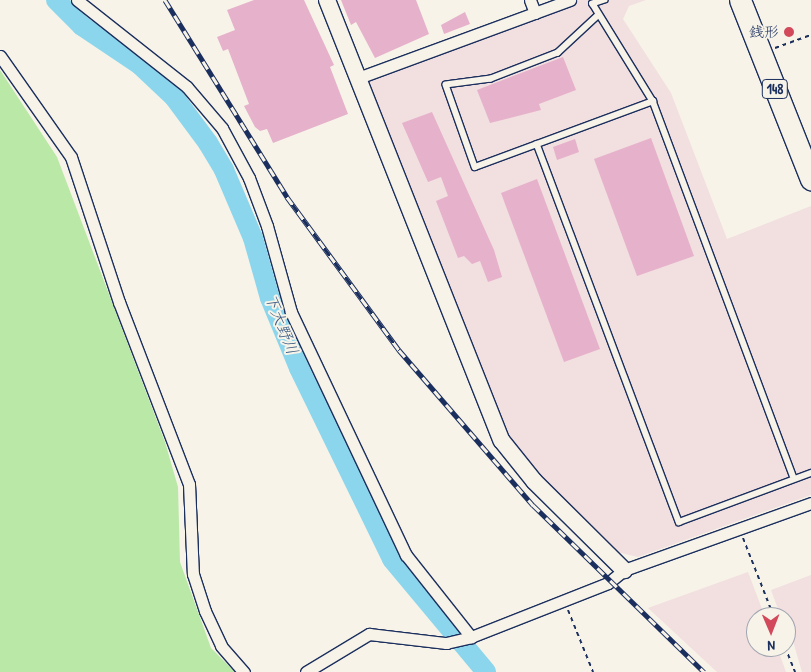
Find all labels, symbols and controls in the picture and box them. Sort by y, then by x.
place label: 銭形 [749,23,779,41]
marker: 銭形 [783,26,795,38]
road number: 148 [761,78,789,100]
water label: 下大野川 [261,291,303,357]
north arrow [746,607,796,657]
text: N [767,637,775,656]

